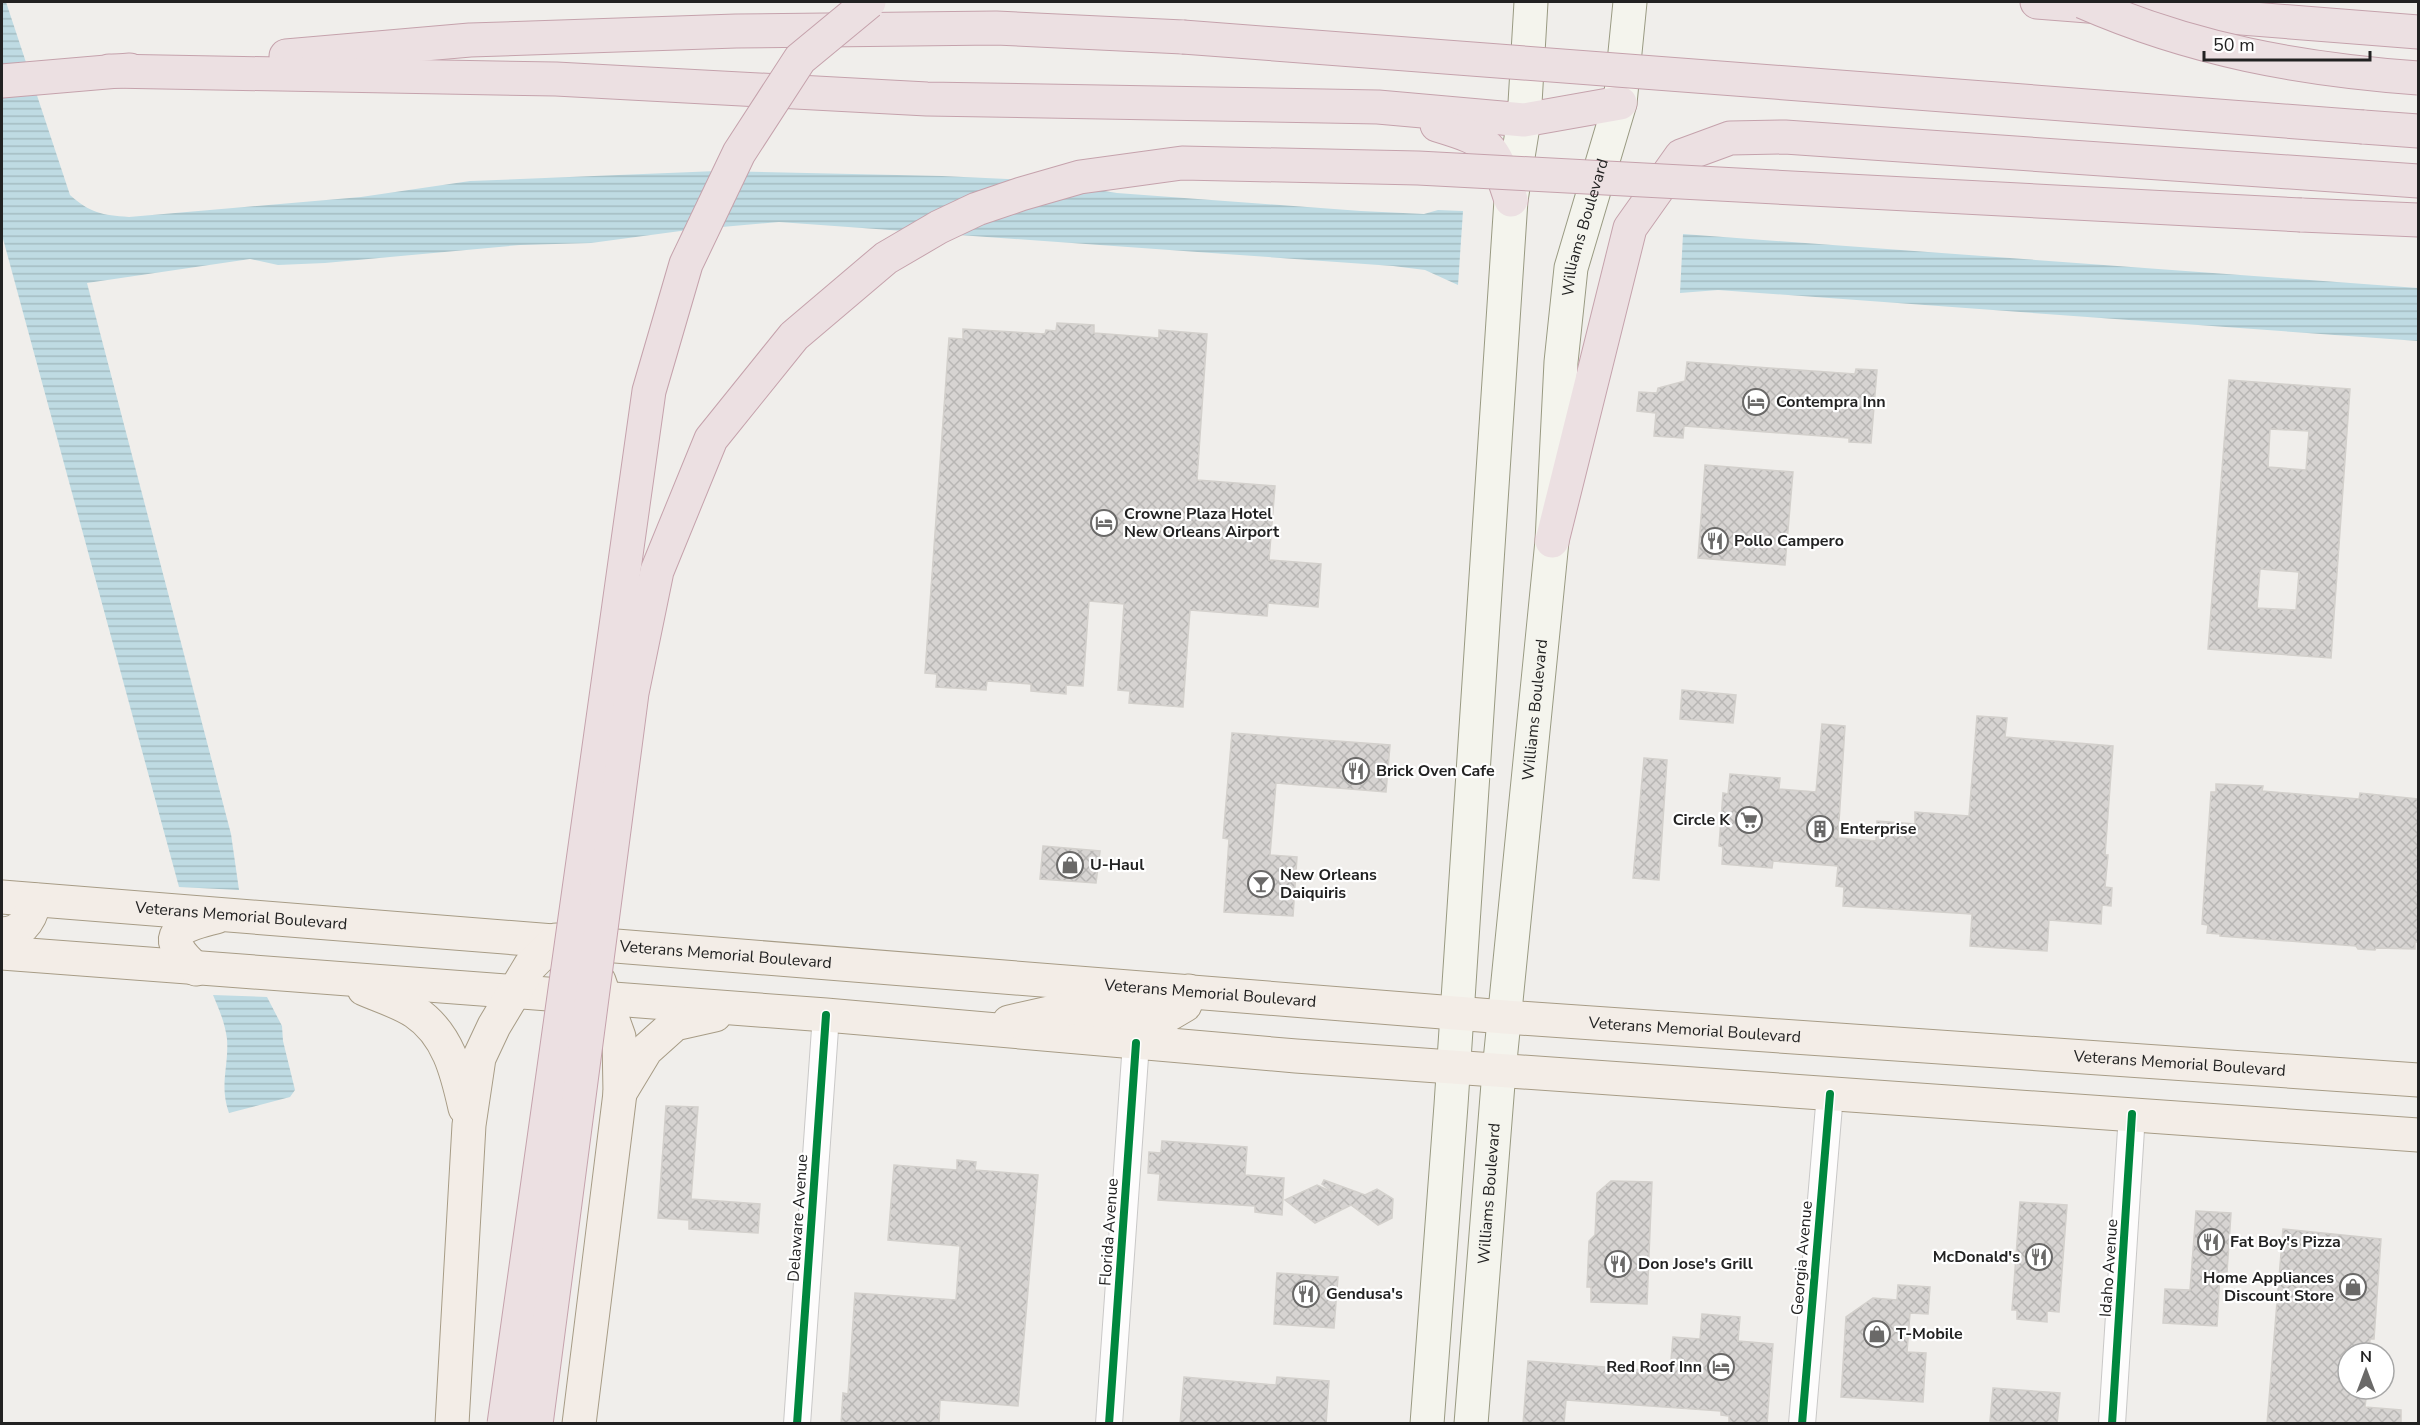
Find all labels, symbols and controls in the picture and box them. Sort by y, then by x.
scale bar [2204,24,2370,62]
text: 50 m [2213,33,2255,57]
street label: Williams Boulevard [1557,156,1614,297]
hotel icon: Contempra Inn [1741,387,1771,417]
place label: Contempra Inn [1776,391,1886,413]
place label: Crowne Plaza Hotel New Orleans Airport [1124,503,1280,543]
hotel icon: Crowne Plaza Hotel New Orleans Airport [1089,508,1119,538]
restaurant icon: Pollo Campero [1700,526,1730,556]
place label: Pollo Campero [1734,530,1844,552]
street label: Williams Boulevard [1517,638,1553,782]
restaurant icon: Brick Oven Cafe [1341,756,1371,786]
place label: Brick Oven Cafe [1376,760,1495,782]
supermarket icon: Circle K [1734,805,1764,835]
place label: Circle K [1673,809,1731,831]
building icon: Enterprise [1805,814,1835,844]
place label: Enterprise [1840,818,1917,840]
shop icon: U-Haul [1055,850,1085,880]
place label: U-Haul [1090,854,1144,876]
place label: New Orleans Daiquiris [1280,864,1377,904]
bar icon: New Orleans Daiquiris [1246,869,1276,899]
street label: Veterans Memorial Boulevard [133,897,348,936]
street label: Veterans Memorial Boulevard [618,935,833,974]
street label: Veterans Memorial Boulevard [1102,974,1317,1013]
street label: Veterans Memorial Boulevard [1587,1012,1802,1048]
street label: Veterans Memorial Boulevard [2072,1045,2286,1082]
street label: Williams Boulevard [1473,1122,1506,1265]
street label: Delaware Avenue [783,1153,813,1283]
street label: Florida Avenue [1094,1177,1124,1287]
street label: Georgia Avenue [1786,1200,1818,1316]
street label: Idaho Avenue [2095,1218,2123,1318]
restaurant icon: Fat Boy's Pizza [2196,1227,2226,1257]
place label: Fat Boy's Pizza [2230,1231,2341,1253]
restaurant icon: McDonald's [2024,1242,2054,1272]
place label: McDonald's [1933,1246,2020,1268]
restaurant icon: Don Jose's Grill [1603,1249,1633,1279]
place label: Don Jose's Grill [1638,1253,1753,1275]
place label: Home Appliances Discount Store [2203,1267,2334,1307]
shop icon: Home Appliances Discount Store [2338,1272,2368,1302]
restaurant icon: Gendusa's [1291,1279,1321,1309]
place label: Gendusa's [1326,1283,1403,1305]
shop icon: T-Mobile [1862,1319,1892,1349]
place label: T-Mobile [1896,1323,1963,1345]
north arrow [2336,1341,2396,1401]
text: N [2360,1346,2372,1368]
hotel icon: Red Roof Inn [1706,1352,1736,1382]
place label: Red Roof Inn [1606,1356,1702,1378]

